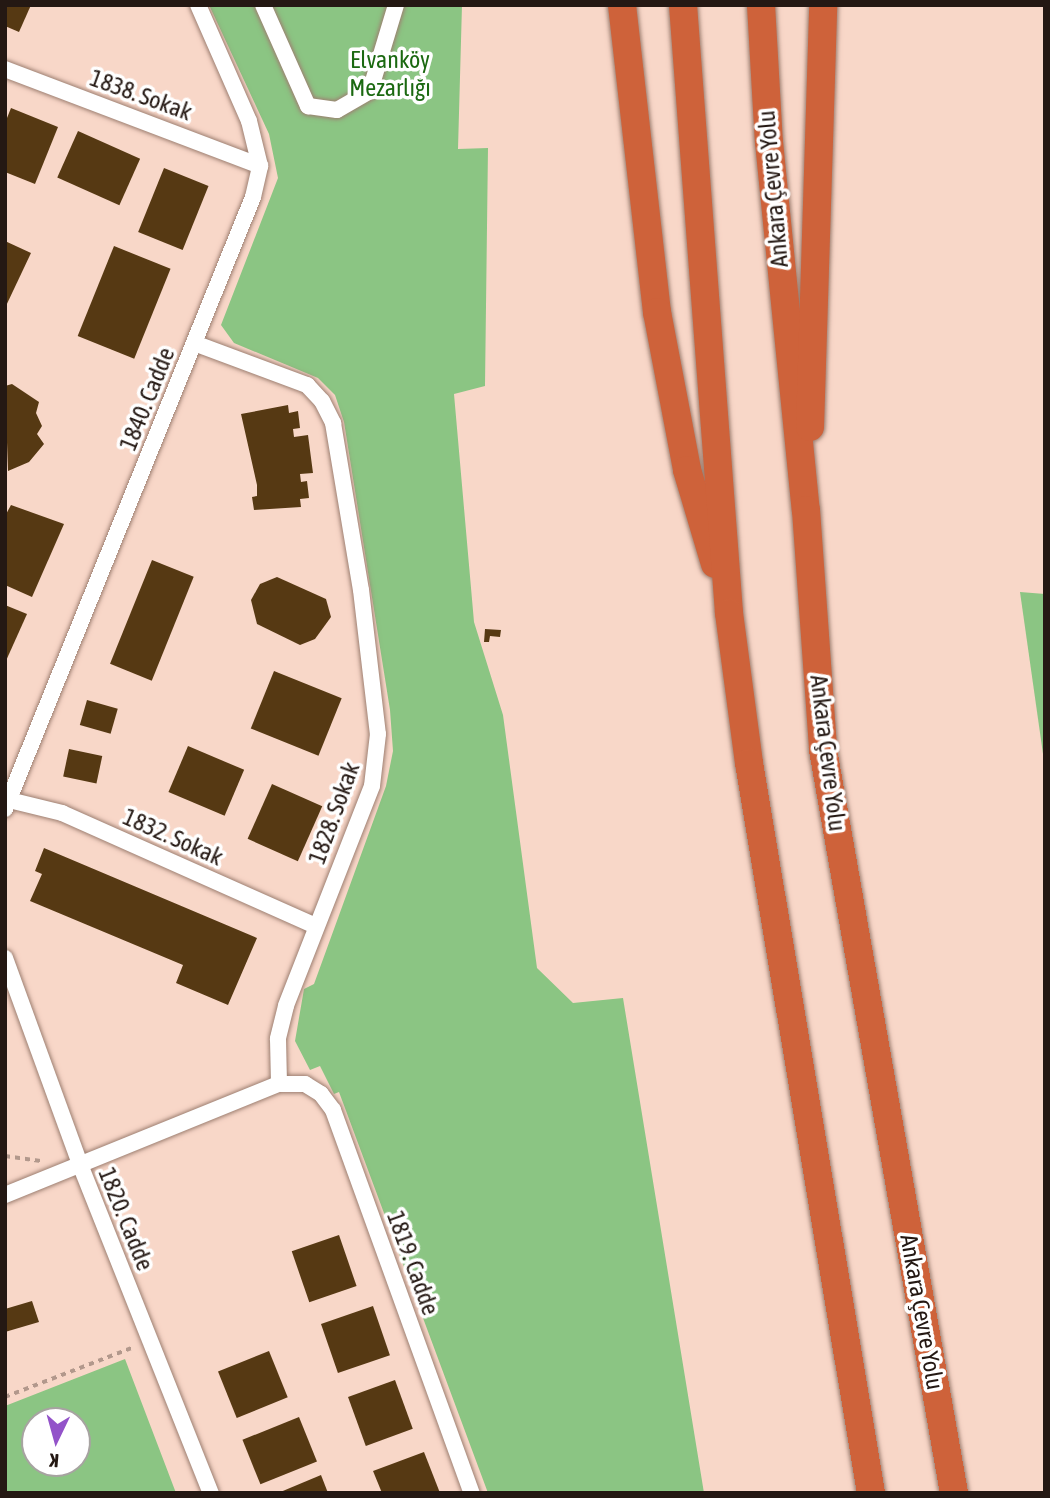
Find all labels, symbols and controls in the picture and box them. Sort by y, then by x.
park label: Elvanköy Mezarlığı [349,46,431,102]
street label: 1838. Sokak [86,63,196,127]
street label: Ankara Çevre Yolu [752,109,794,269]
street label: 1840. Cadde [113,343,181,455]
street label: Ankara Çevre Yolu [804,673,852,833]
street label: 1828. Sokak [302,758,366,868]
street label: 1832. Sokak [119,802,227,872]
street label: 1820. Cadde [92,1163,160,1275]
street label: 1819. Cadde [381,1207,445,1319]
street label: Ankara Çevre Yolu [894,1232,950,1392]
north arrow [21,1407,91,1477]
text: K [49,1450,60,1472]

